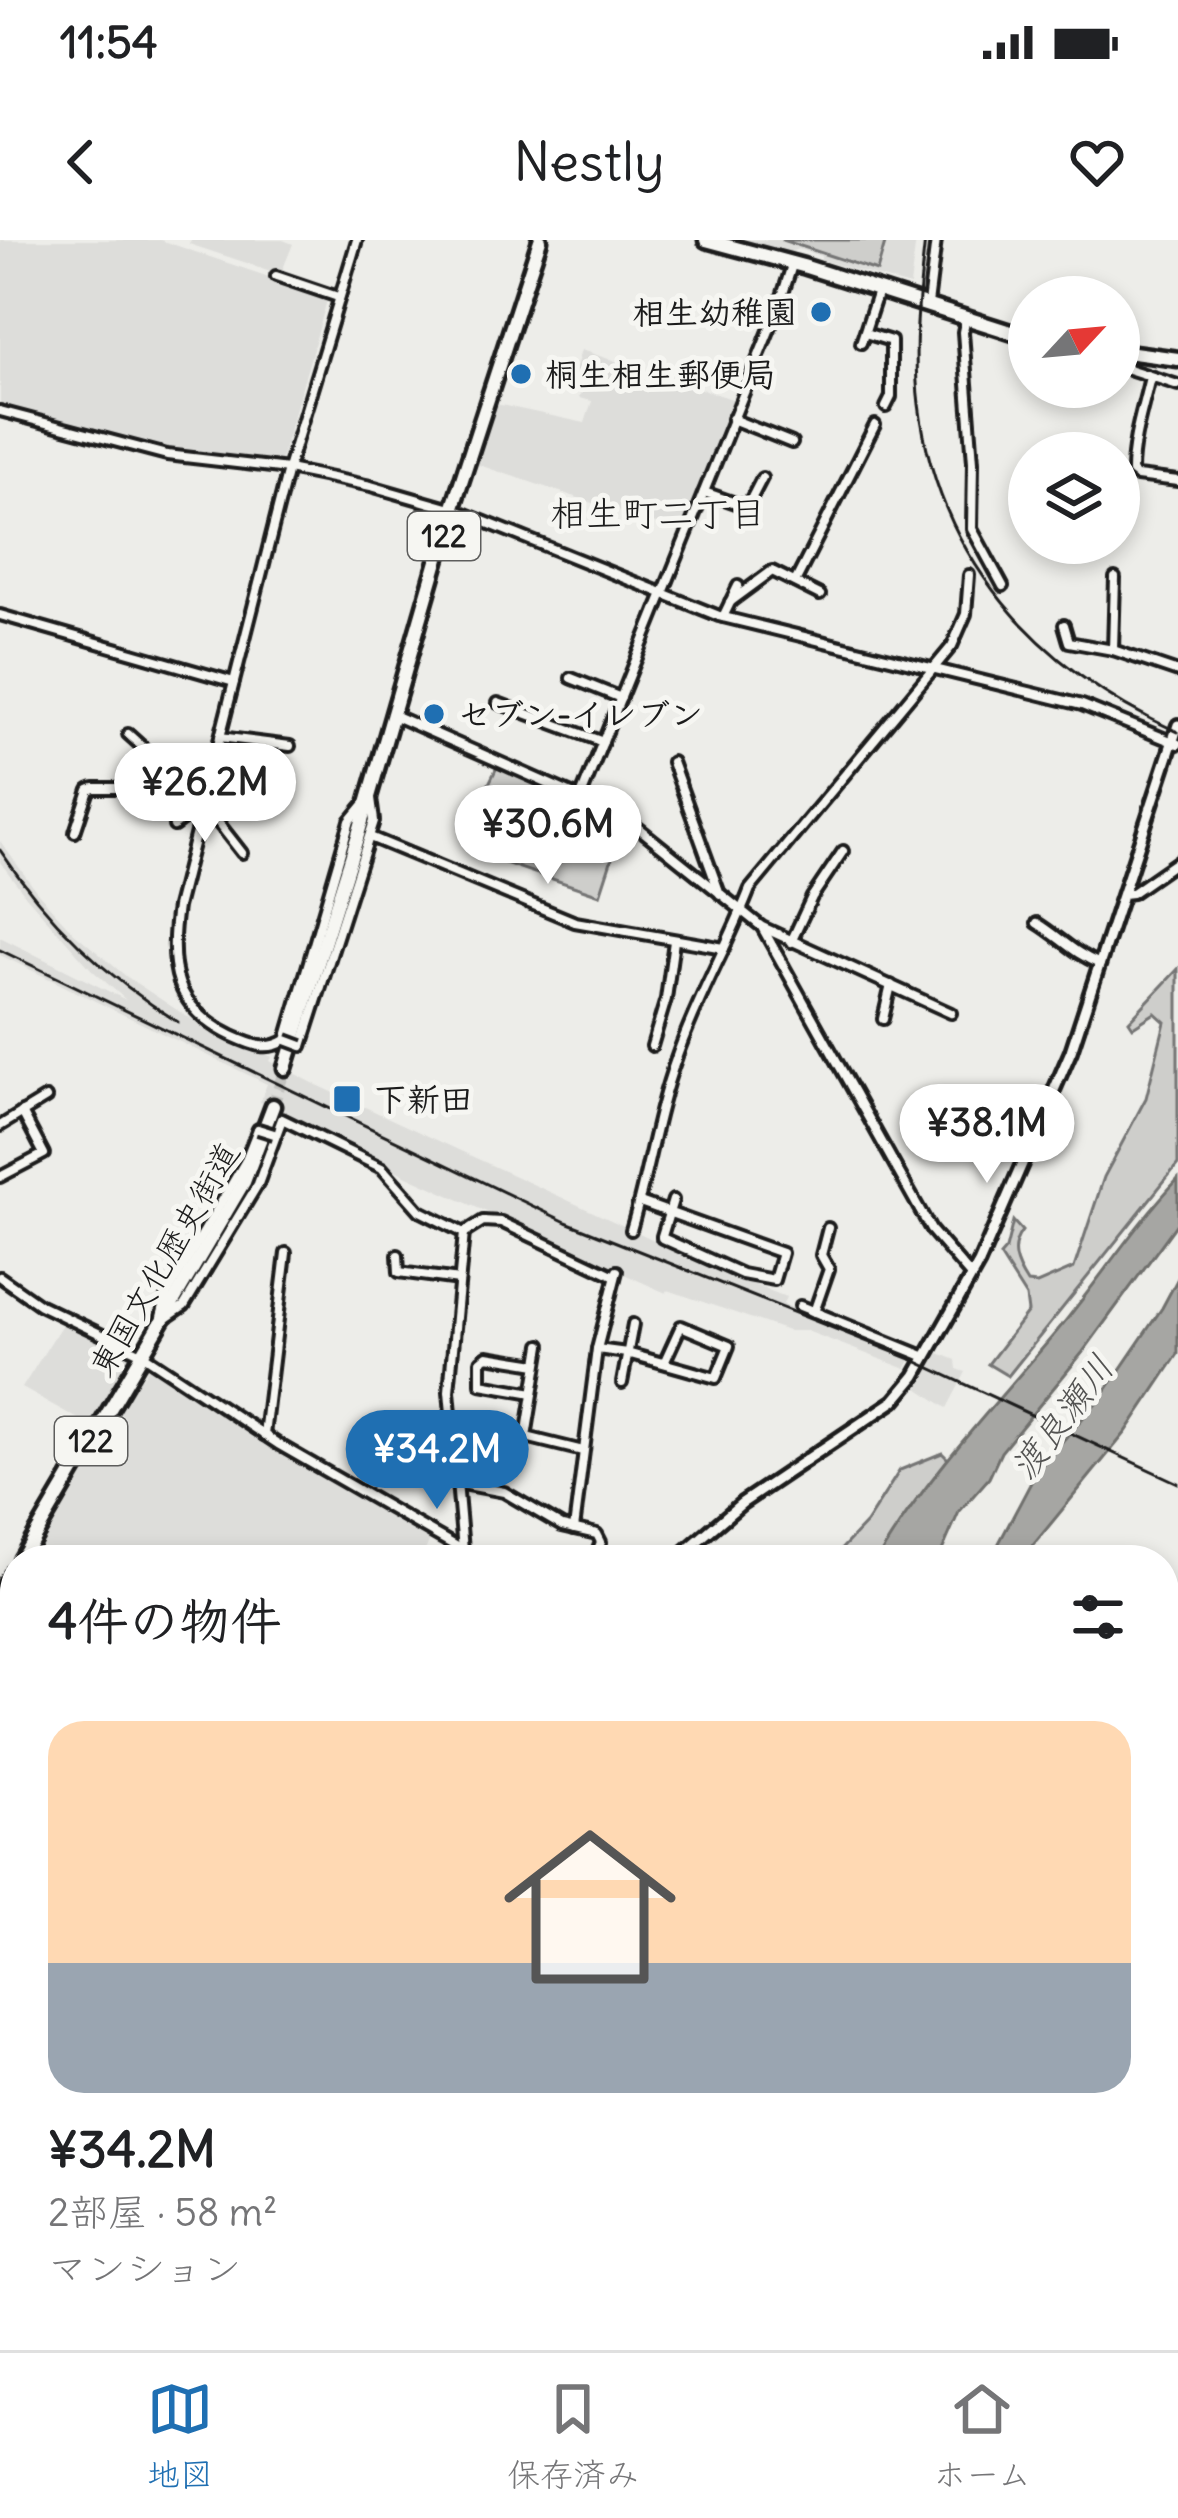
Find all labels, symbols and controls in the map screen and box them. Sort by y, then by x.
text: 11:54 [60,14,158,70]
text: Nestly [513,128,665,196]
icon: back [48,129,114,195]
icon: heart [1064,129,1130,195]
north arrow [1008,276,1140,408]
map controls [1008,276,1140,564]
place label: 相生幼稚園 [632,291,797,333]
marker: 相生幼稚園 [808,299,834,325]
place label: 桐生相生郵便局 [545,353,776,395]
marker: 桐生相生郵便局 [508,361,534,387]
button: layers [1008,432,1140,564]
district label: 相生町二丁目 [550,491,766,536]
road number: 122 [408,512,480,560]
place label: セブン-イレブン [458,693,703,735]
marker: セブン-イレブン [421,701,447,727]
pin: ¥26.2M [107,743,303,845]
text: ¥26.2M [141,757,269,806]
pin: ¥30.6M [450,785,646,887]
text: ¥30.6M [482,799,614,848]
place label: 下新田 [374,1078,473,1120]
marker: 下新田 [331,1083,363,1115]
pin: ¥38.1M [889,1084,1085,1186]
text: ¥38.1M [926,1098,1048,1147]
street label: 東国文化歴史街道 [80,1134,248,1384]
water label: 渡良瀬川 [1001,1346,1123,1488]
pin: ¥34.2M [339,1410,535,1512]
road number: 122 [55,1417,127,1465]
text: ¥34.2M [373,1424,501,1473]
icon: filters [1065,1584,1131,1650]
text: 4件の物件 [48,1589,281,1653]
icon: home [482,1799,698,2015]
text: ¥34.2M [48,2117,216,2181]
text: 2部屋 · 58 m² [48,2188,278,2237]
text: マンション [48,2244,241,2293]
tab: 地図 [147,2376,213,2496]
tab: 保存済み [507,2376,639,2496]
tab: ホーム [933,2376,1031,2496]

